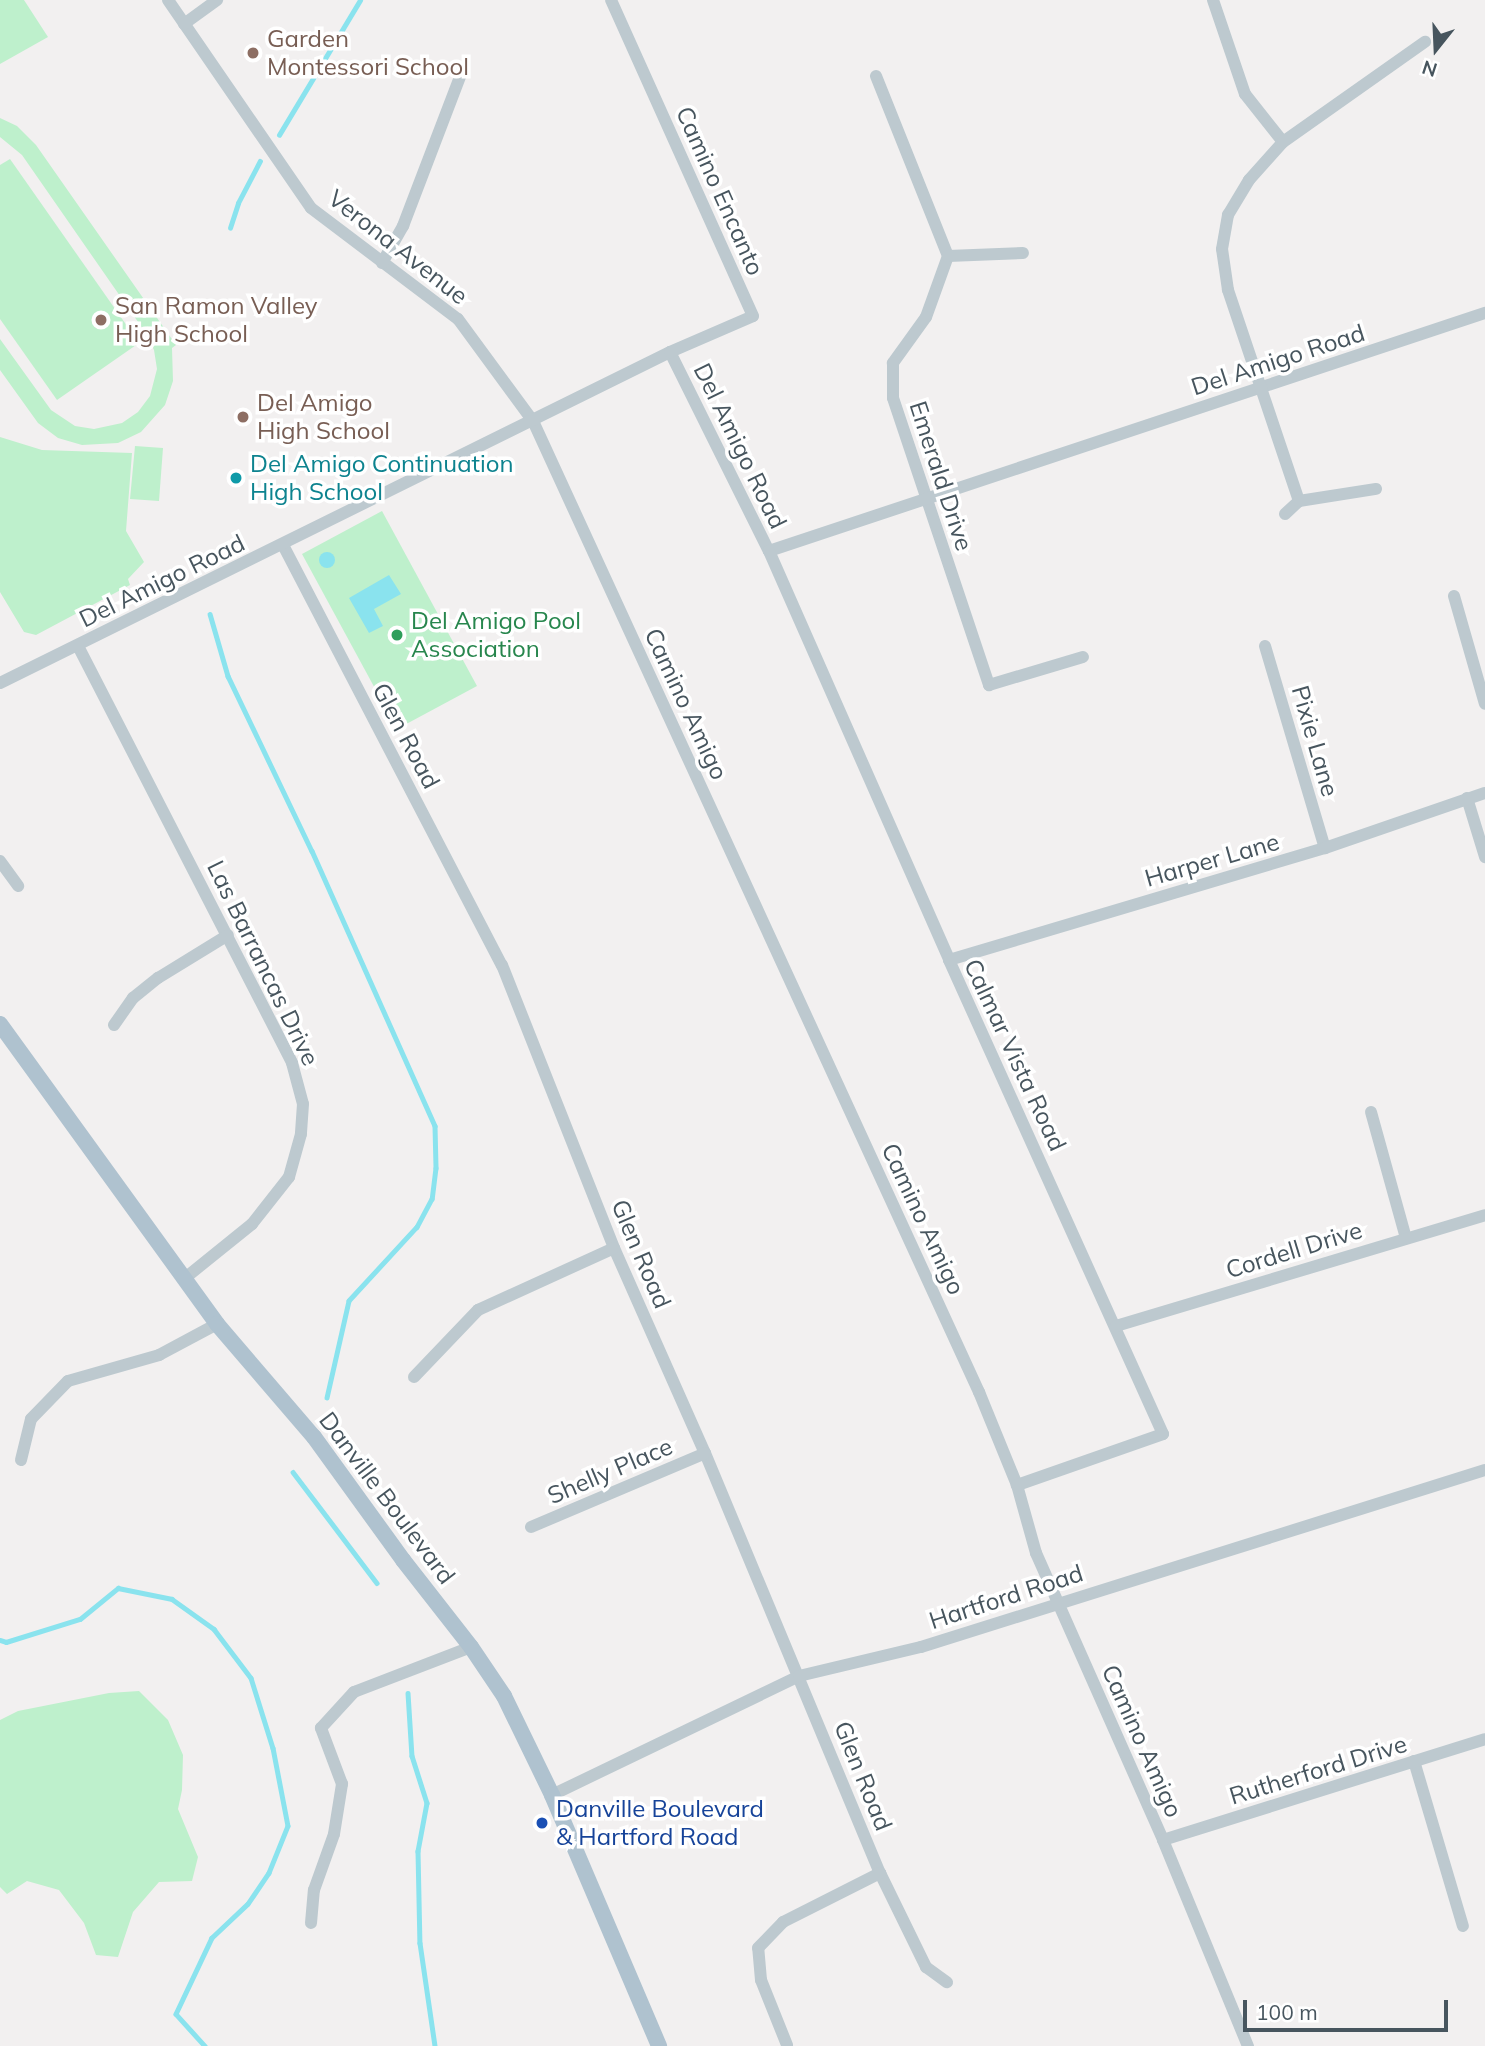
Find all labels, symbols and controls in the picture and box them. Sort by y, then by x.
north arrow [1401,14,1471,84]
place label: Garden Montessori School [267,25,469,81]
marker: Garden Montessori School [245,45,261,61]
text: N [1419,55,1440,83]
street label: Camino Encanto [670,102,770,280]
street label: Verona Avenue [323,184,473,310]
place label: San Ramon Valley High School [115,292,318,348]
marker: San Ramon Valley High School [93,312,109,328]
street label: Del Amigo Road [1188,318,1368,402]
street label: Del Amigo Road [687,358,793,534]
place label: Del Amigo High School [257,389,390,445]
street label: Emerald Drive [903,398,979,554]
marker: Del Amigo High School [235,409,251,425]
place label: Del Amigo Continuation High School [250,450,513,506]
marker: Del Amigo Continuation High School [228,470,244,486]
street label: Del Amigo Road [74,528,250,634]
place label: Del Amigo Pool Association [411,607,581,663]
street label: Camino Amigo [638,624,734,784]
marker: Del Amigo Pool Association [389,627,405,643]
street label: Glen Road [366,678,446,794]
street label: Pixie Lane [1285,682,1345,800]
street label: Harper Lane [1141,827,1283,893]
street label: Las Barrancas Drive [201,856,325,1070]
street label: Calmar Vista Road [958,954,1072,1156]
street label: Camino Amigo [875,1139,971,1299]
street label: Glen Road [605,1195,677,1313]
street label: Cordell Drive [1222,1216,1366,1284]
street label: Danville Boulevard [313,1406,461,1590]
street label: Shelly Place [543,1432,677,1510]
street label: Hartford Road [925,1559,1087,1635]
street label: Camino Amigo [1096,1660,1188,1822]
street label: Glen Road [828,1717,898,1835]
street label: Rutherford Drive [1226,1729,1410,1811]
place label: Danville Boulevard & Hartford Road [556,1795,764,1851]
marker: Danville Boulevard & Hartford Road [534,1815,550,1831]
scale bar [1247,1986,1452,2030]
text: 100 m [1256,1999,1318,2025]

